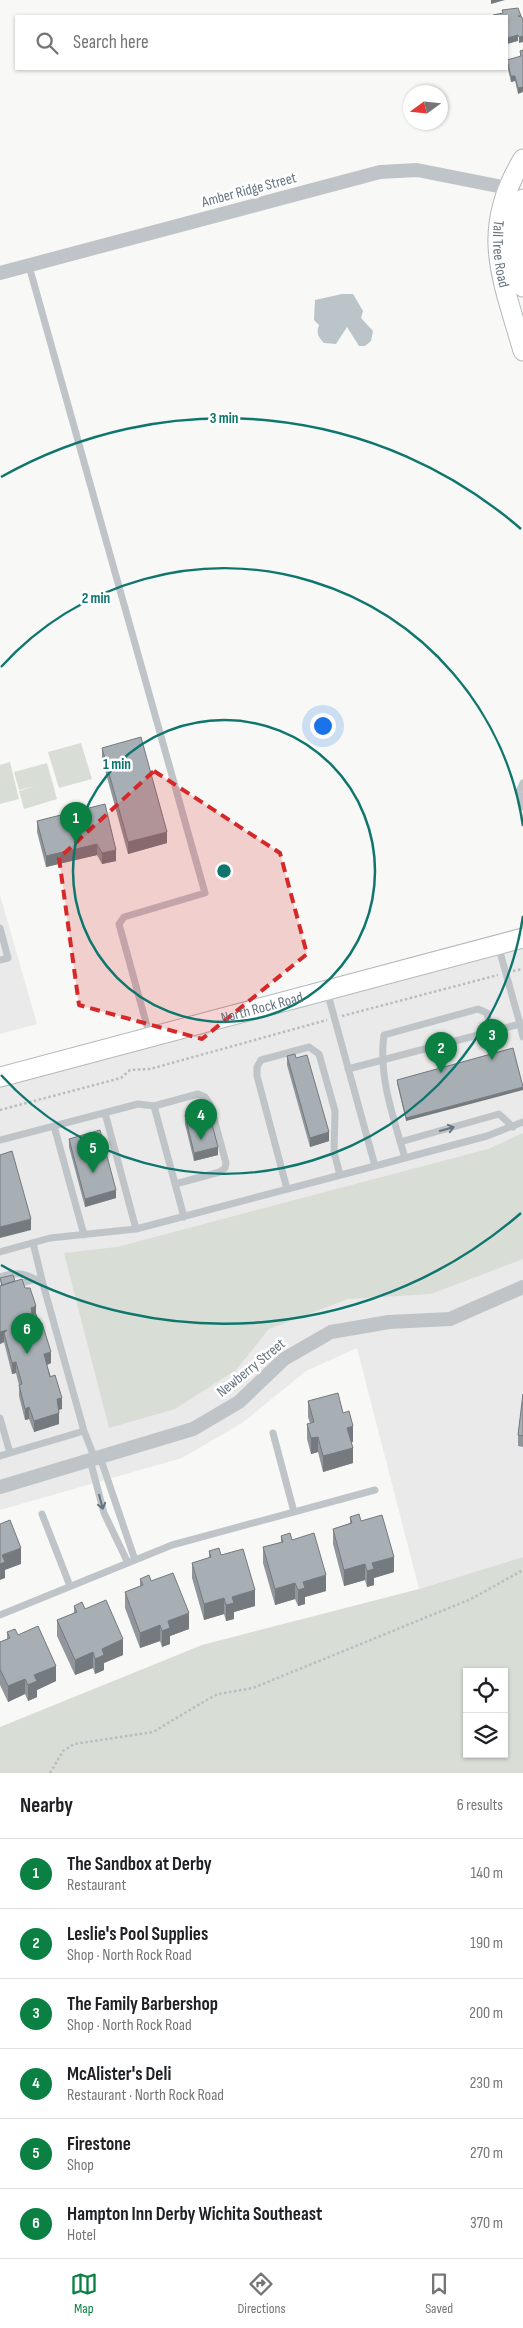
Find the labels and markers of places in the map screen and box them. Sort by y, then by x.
pin: 1 [60,802,92,843]
centre of rings [215,862,233,880]
pin: 3 [476,1019,508,1060]
pin: 2 [425,1032,457,1073]
pin: 4 [185,1099,217,1140]
pin: 5 [77,1132,109,1173]
pin: 6 [11,1313,43,1354]

